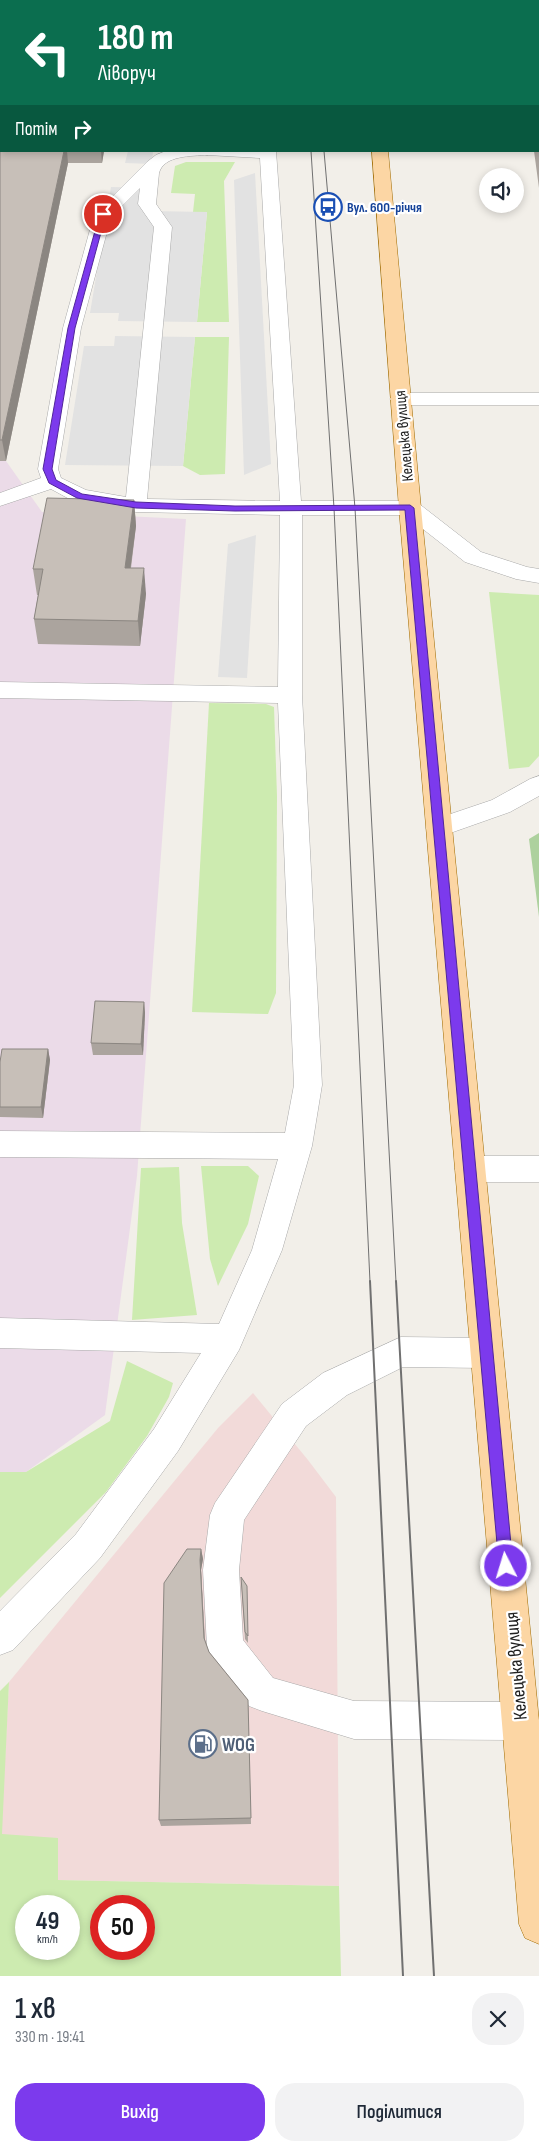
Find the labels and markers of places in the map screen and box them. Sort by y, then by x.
bus stop icon: Вул. 600-річчя [313,192,343,222]
pin [82,193,124,235]
place label: Вул. 600-річчя [347,199,422,216]
fuel station icon: WOG [188,1729,218,1759]
place label: WOG [222,1734,255,1757]

